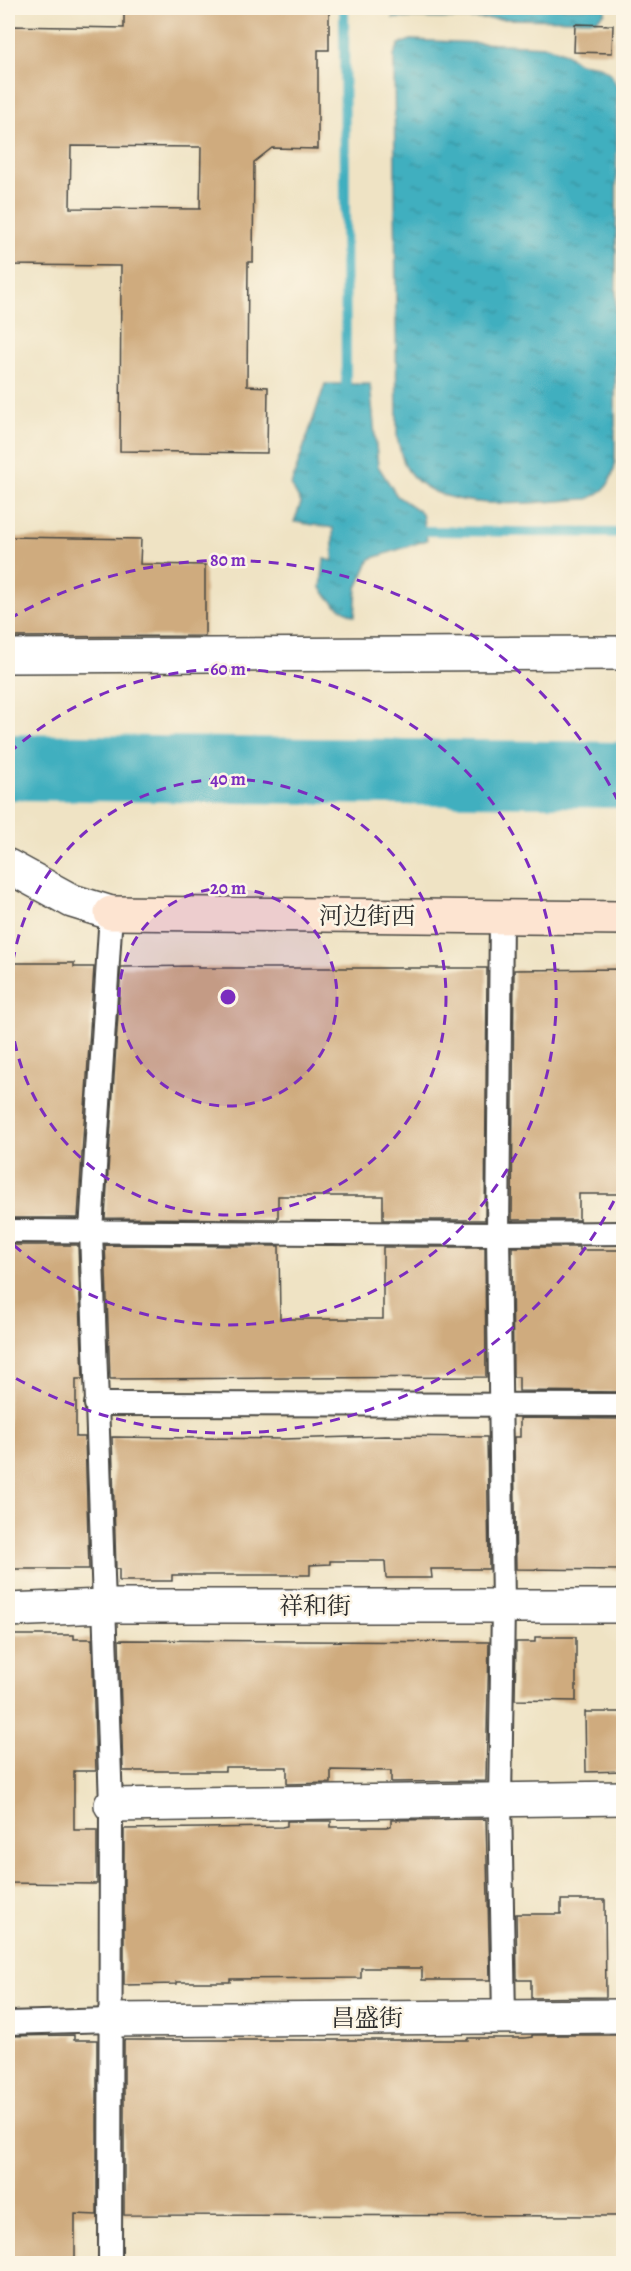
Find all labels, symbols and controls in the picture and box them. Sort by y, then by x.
text: 80 m [210,548,246,572]
text: 60 m [210,657,246,681]
text: 40 m [210,767,246,791]
text: 20 m [210,876,246,900]
street label: 河边街西 [319,900,415,932]
centre of rings [218,987,238,1007]
street label: 祥和街 [279,1590,351,1622]
street label: 昌盛街 [331,2002,403,2034]

